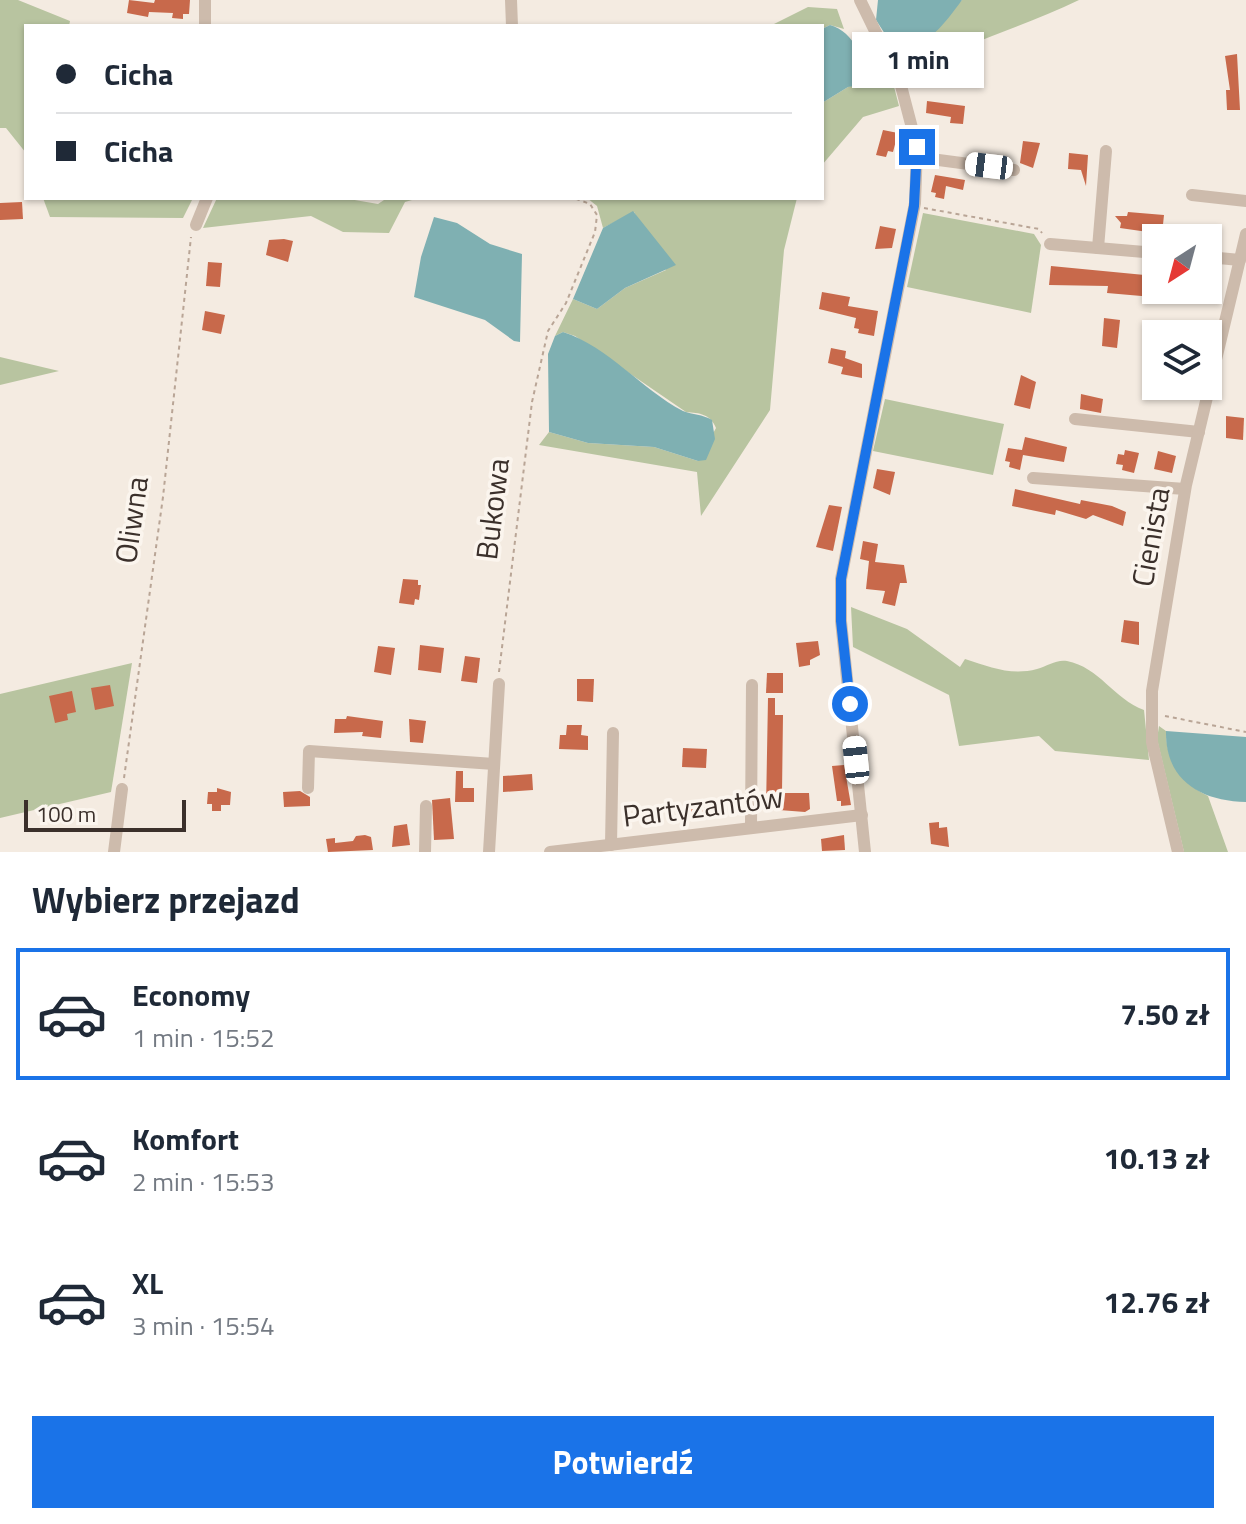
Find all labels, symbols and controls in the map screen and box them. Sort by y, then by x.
callout: 1 min [851,31,983,87]
text: 1 min [886,40,950,79]
text: Cicha [104,51,173,97]
text: Cicha [104,128,173,174]
route end [899,129,935,165]
car [964,151,1014,181]
north arrow [1142,224,1222,304]
map controls [1142,224,1222,400]
button: layers [1142,320,1222,400]
street label: Bukowa [463,456,521,562]
street label: Oliwna [102,473,160,566]
street label: Cienista [1119,483,1181,590]
route start [832,686,868,722]
car [842,735,870,785]
street label: Partyzantów [620,773,786,839]
scale bar [24,796,186,832]
text: 100 m [36,797,96,831]
text: Wybierz przejazd [32,872,300,927]
text: Economy [132,972,250,1018]
icon: car [36,978,108,1050]
text: 7.50 zł [1120,991,1210,1037]
text: 1 min · 15:52 [132,1018,275,1057]
text: Komfort [132,1116,239,1162]
icon: car [36,1122,108,1194]
text: 10.13 zł [1103,1135,1210,1181]
text: 2 min · 15:53 [132,1162,275,1201]
text: XL [132,1260,163,1306]
icon: car [36,1266,108,1338]
text: 12.76 zł [1103,1279,1210,1325]
text: 3 min · 15:54 [132,1306,275,1345]
button: Potwierdź [32,1416,1214,1508]

